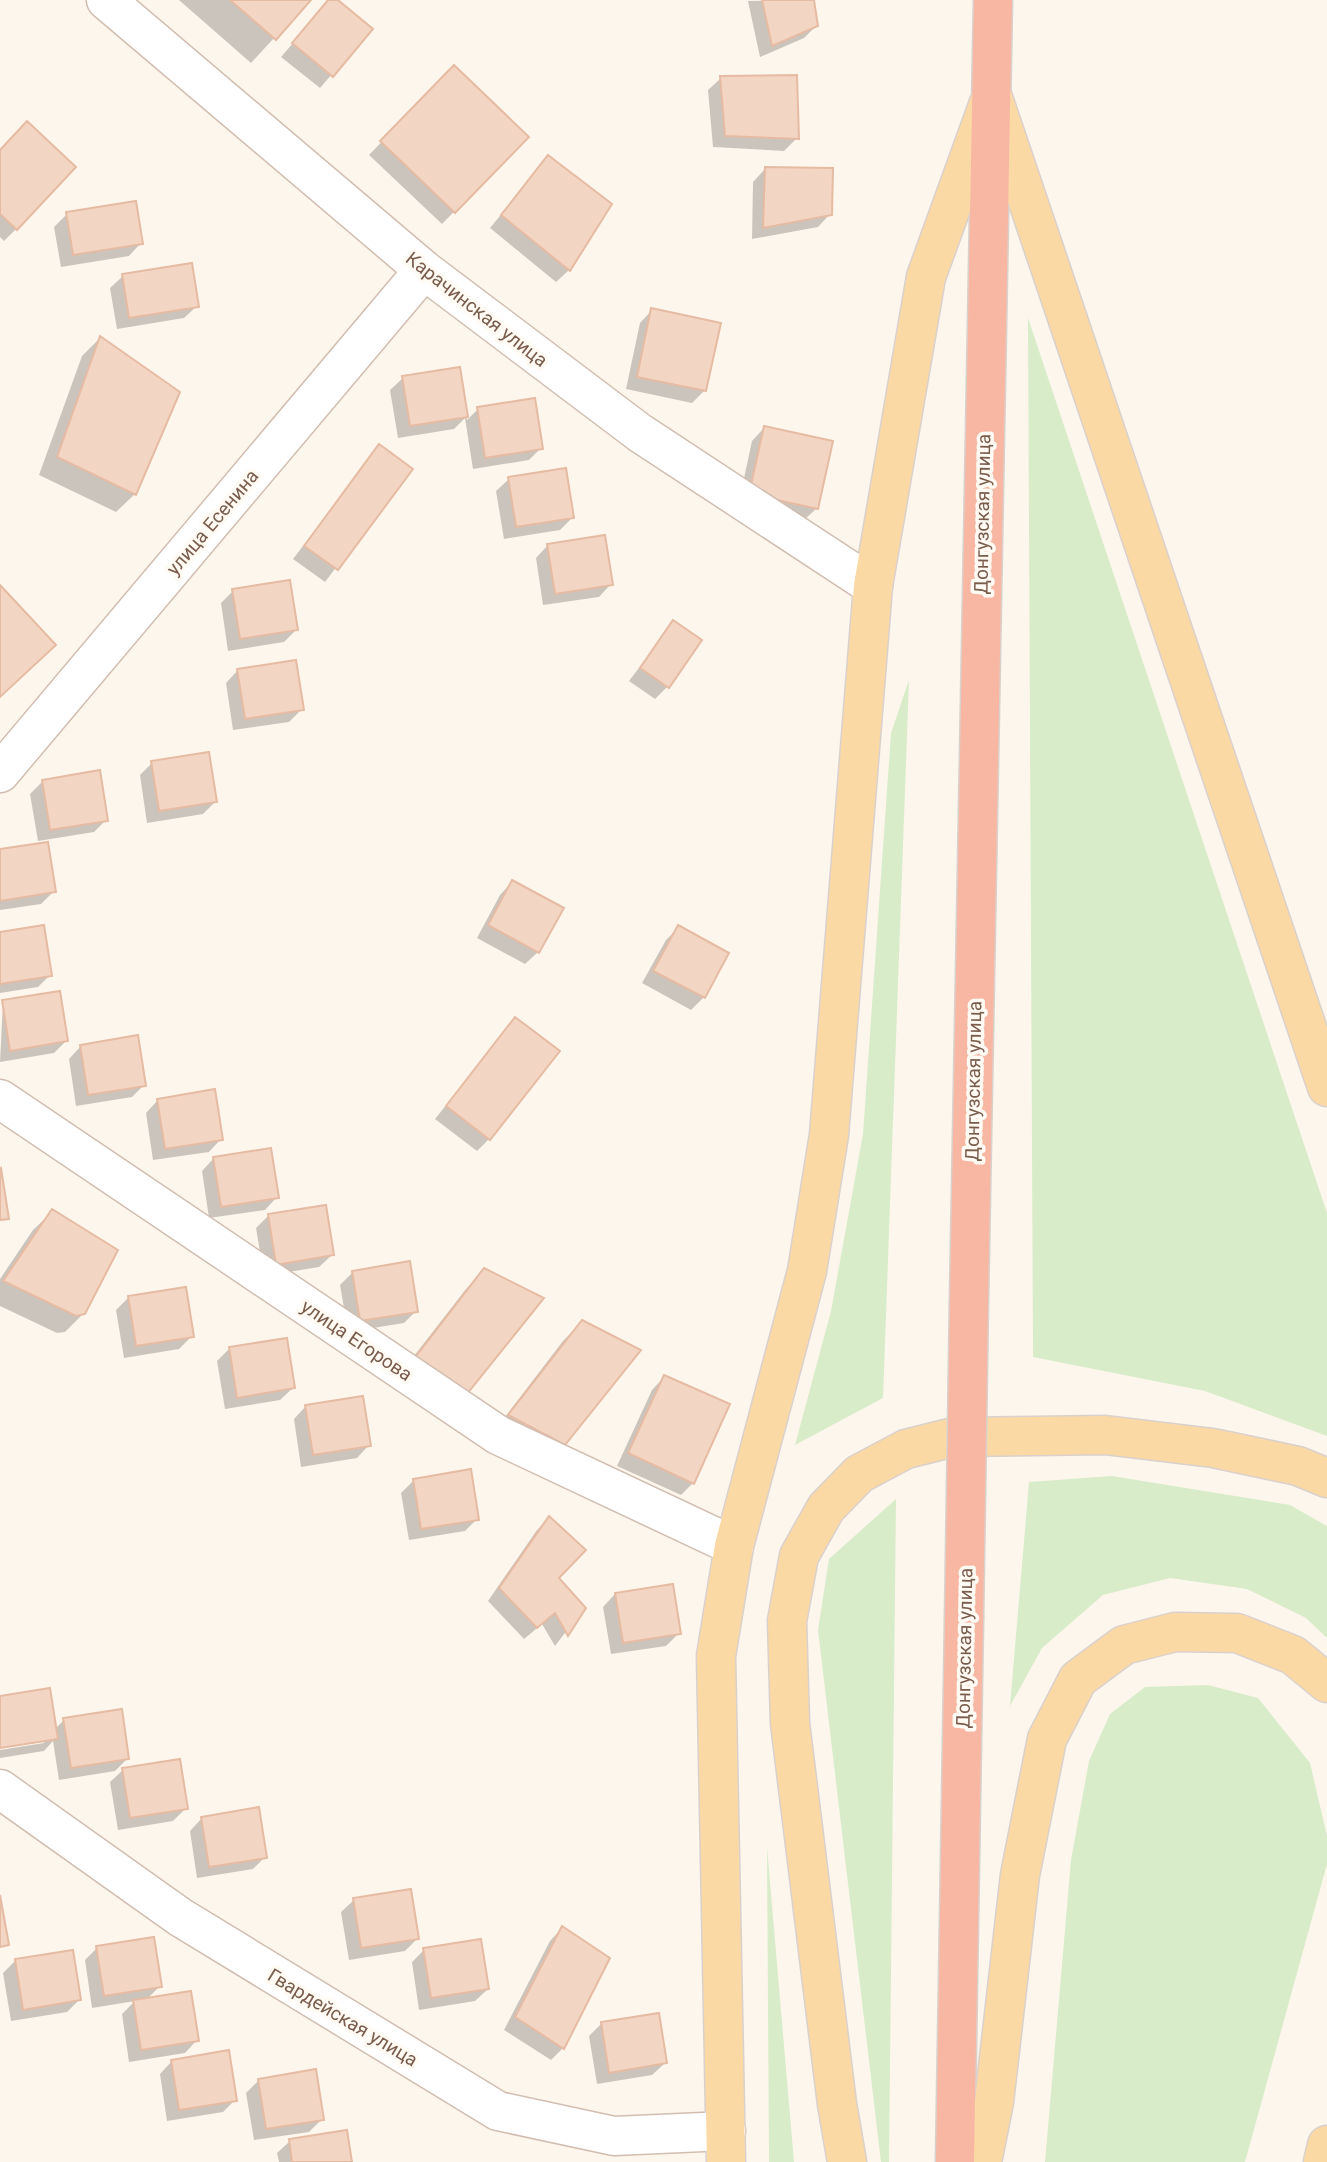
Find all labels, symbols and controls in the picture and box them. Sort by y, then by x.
street label: Карачинская улица [401,247,552,372]
street label: Донгузская улица [970,434,995,594]
street label: улица Есенина [162,465,263,580]
street label: Донгузская улица [961,1001,986,1161]
street label: улица Егорова [297,1295,417,1386]
street label: Донгузская улица [952,1568,977,1728]
street label: Гвардейская улица [264,1964,422,2071]

